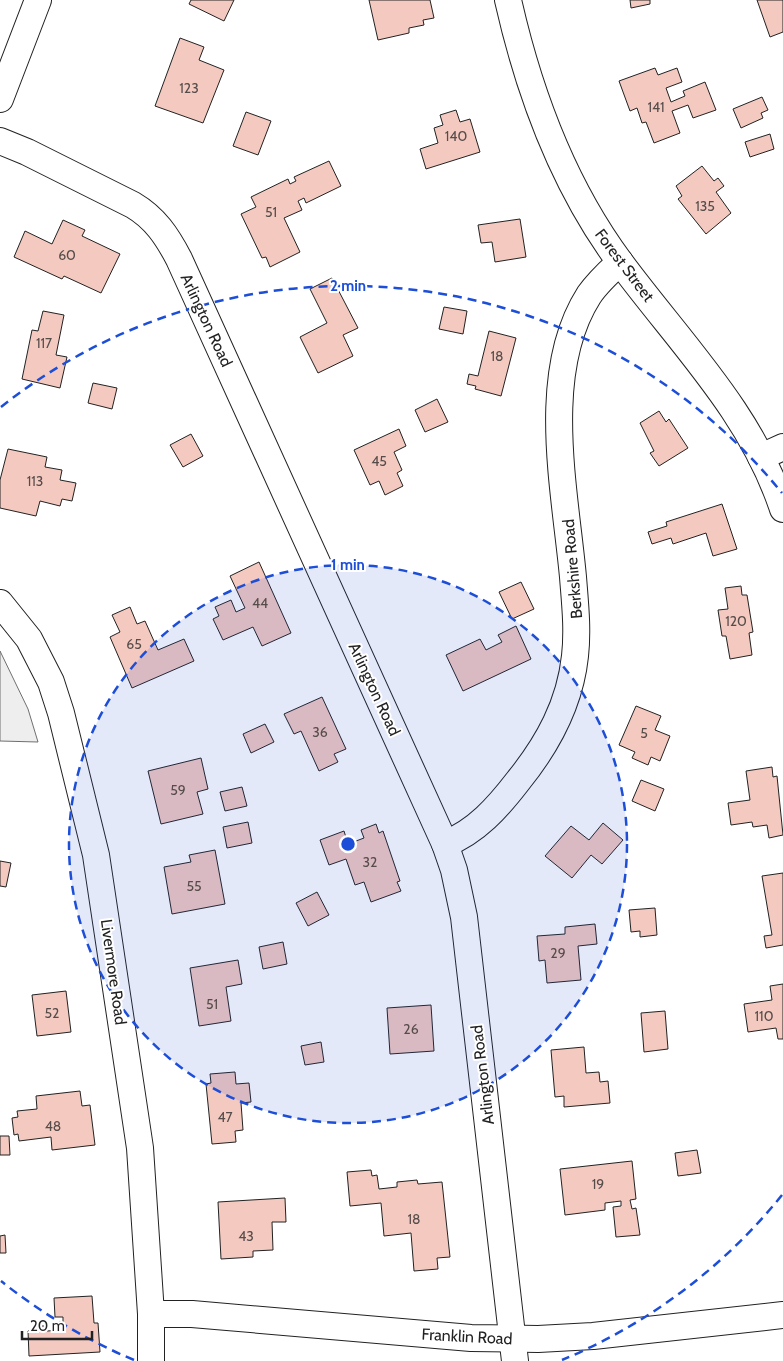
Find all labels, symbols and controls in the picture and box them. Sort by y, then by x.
house number: 123 [179,79,199,97]
house number: 141 [647,98,665,116]
house number: 140 [445,127,467,145]
house number: 135 [695,197,715,215]
house number: 51 [265,203,277,221]
street label: Forest Street [591,225,659,306]
house number: 60 [58,246,76,264]
street label: Arlington Road [177,271,236,370]
text: 2 min [330,277,366,295]
house number: 117 [36,334,52,352]
house number: 18 [490,347,504,365]
house number: 45 [371,452,387,470]
house number: 113 [27,472,43,490]
street label: Berkshire Road [559,518,586,620]
text: 1 min [331,556,365,574]
house number: 44 [252,594,268,612]
house number: 120 [725,612,747,630]
house number: 65 [126,635,142,653]
street label: Arlington Road [345,640,404,739]
house number: 36 [312,723,328,741]
house number: 5 [640,724,648,742]
house number: 59 [170,781,186,799]
centre of rings [339,835,357,853]
house number: 32 [363,853,377,871]
house number: 55 [186,877,202,895]
street label: Livermore Road [97,918,130,1026]
house number: 29 [550,944,566,962]
house number: 51 [206,995,218,1013]
house number: 52 [45,1004,59,1022]
house number: 110 [755,1007,774,1025]
house number: 26 [403,1020,419,1038]
street label: Arlington Road [467,1024,498,1126]
house number: 47 [217,1108,233,1126]
house number: 48 [45,1117,61,1135]
house number: 19 [592,1175,604,1193]
house number: 18 [407,1210,421,1228]
house number: 43 [238,1227,254,1245]
scale bar [22,1308,92,1340]
text: 20 m [30,1317,65,1335]
street label: Franklin Road [421,1325,513,1348]

